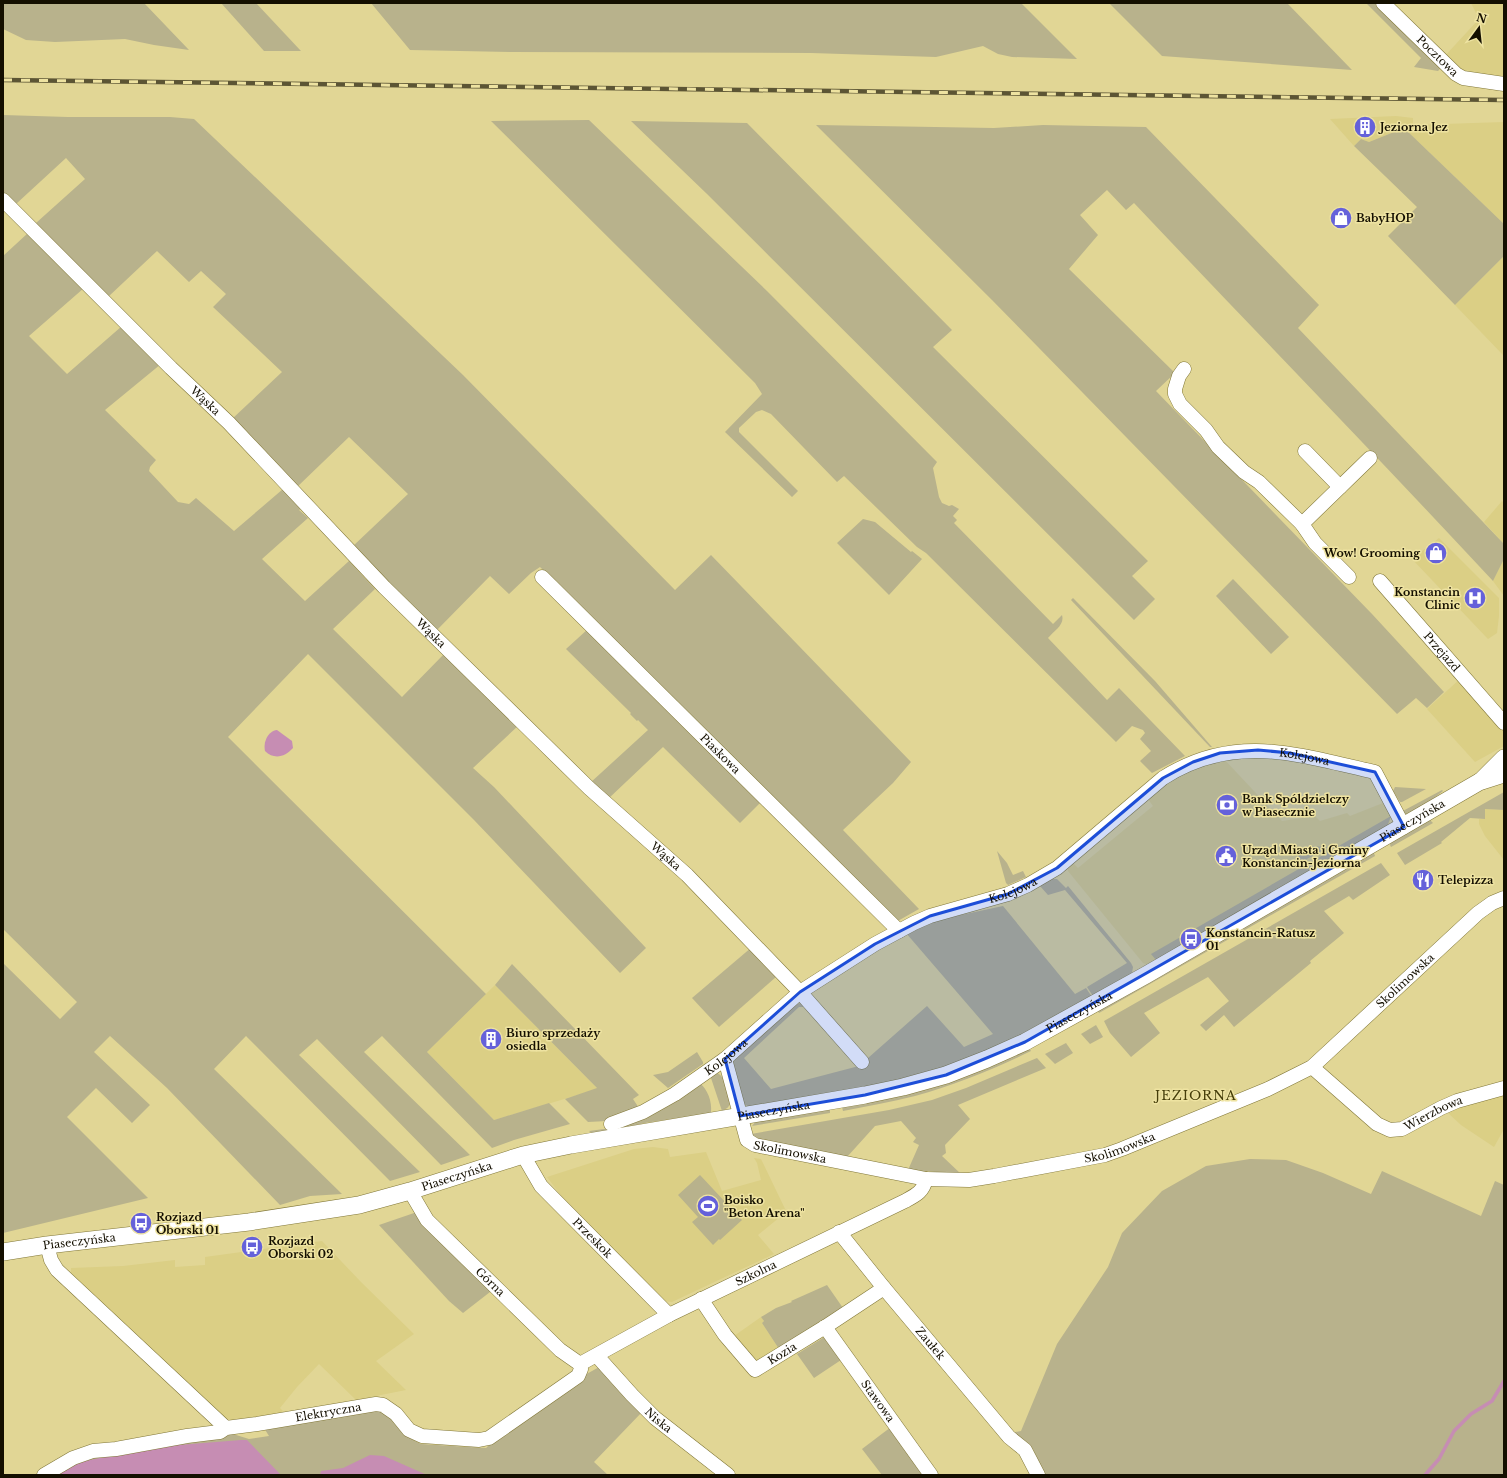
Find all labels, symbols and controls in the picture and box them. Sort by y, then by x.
north arrow [1459,8,1499,48]
text: N [1475,10,1489,27]
street label: Pocztowa [1414,32,1462,80]
building icon: Jeziorna Jez [1352,114,1378,140]
place label: Jeziorna Jez [1378,120,1448,134]
shop icon: BabyHOP [1328,205,1354,231]
place label: BabyHOP [1356,211,1414,225]
street label: Wąska [187,382,224,419]
shop icon: Wow! Grooming [1423,540,1449,566]
place label: Wow! Grooming [1323,546,1420,560]
place label: Konstancin Clinic [1394,585,1460,612]
hospital icon: Konstancin Clinic [1462,585,1488,611]
street label: Wąska [413,615,449,651]
street label: Przejazd [1421,629,1463,675]
street label: Piaskowa [697,731,744,777]
street label: Kolejowa [1278,745,1332,768]
bank icon: Bank Spóldzielczy w Piasecznie [1214,792,1240,818]
place label: Bank Spóldzielczy w Piasecznie [1242,792,1350,819]
street label: Piaseczyńska [1377,796,1448,845]
street label: Wąska [647,838,685,874]
public building icon: Urząd Miasta i Gminy Konstancin-Jeziorna [1213,843,1239,869]
place label: Urząd Miasta i Gminy Konstancin-Jeziorna [1242,843,1370,870]
restaurant icon: Telepizza [1410,867,1436,893]
place label: Telepizza [1438,873,1494,887]
street label: Kolejowa [987,874,1040,906]
bus stop icon: Konstancin-Ratusz 01 [1178,926,1204,952]
place label: Konstancin-Ratusz 01 [1206,926,1315,953]
street label: Skolimowska [1373,950,1438,1011]
street label: Piaseczyńska [1044,988,1115,1036]
building icon: Biuro sprzedaży osiedla [478,1026,504,1052]
place label: Biuro sprzedaży osiedla [506,1026,601,1053]
street label: Kolejowa [702,1035,751,1078]
district label: JEZIORNA [1153,1087,1237,1104]
street label: Wierzbowa [1401,1093,1465,1134]
street label: Piaseczyńska [736,1097,812,1124]
street label: Skolimowska [1083,1129,1158,1166]
street label: Skolimowska [752,1138,828,1166]
street label: Piaseczyńska [420,1158,495,1194]
sports icon: Boisko "Beton Arena" [695,1193,721,1219]
place label: Boisko "Beton Arena" [724,1193,805,1220]
bus stop icon: Rozjazd Oborski 01 [128,1210,154,1236]
place label: Rozjazd Oborski 01 [156,1210,219,1237]
street label: Przeskok [570,1215,615,1261]
street label: Piaseczyńska [42,1230,117,1253]
bus stop icon: Rozjazd Oborski 02 [239,1234,265,1260]
place label: Rozjazd Oborski 02 [268,1234,333,1261]
street label: Szkolna [733,1257,779,1289]
street label: Górna [473,1264,509,1300]
street label: Zaułek [913,1324,948,1363]
street label: Kozia [765,1339,800,1368]
street label: Stawowa [858,1377,898,1426]
street label: Elektryczna [294,1399,363,1424]
street label: Niska [642,1405,676,1436]

